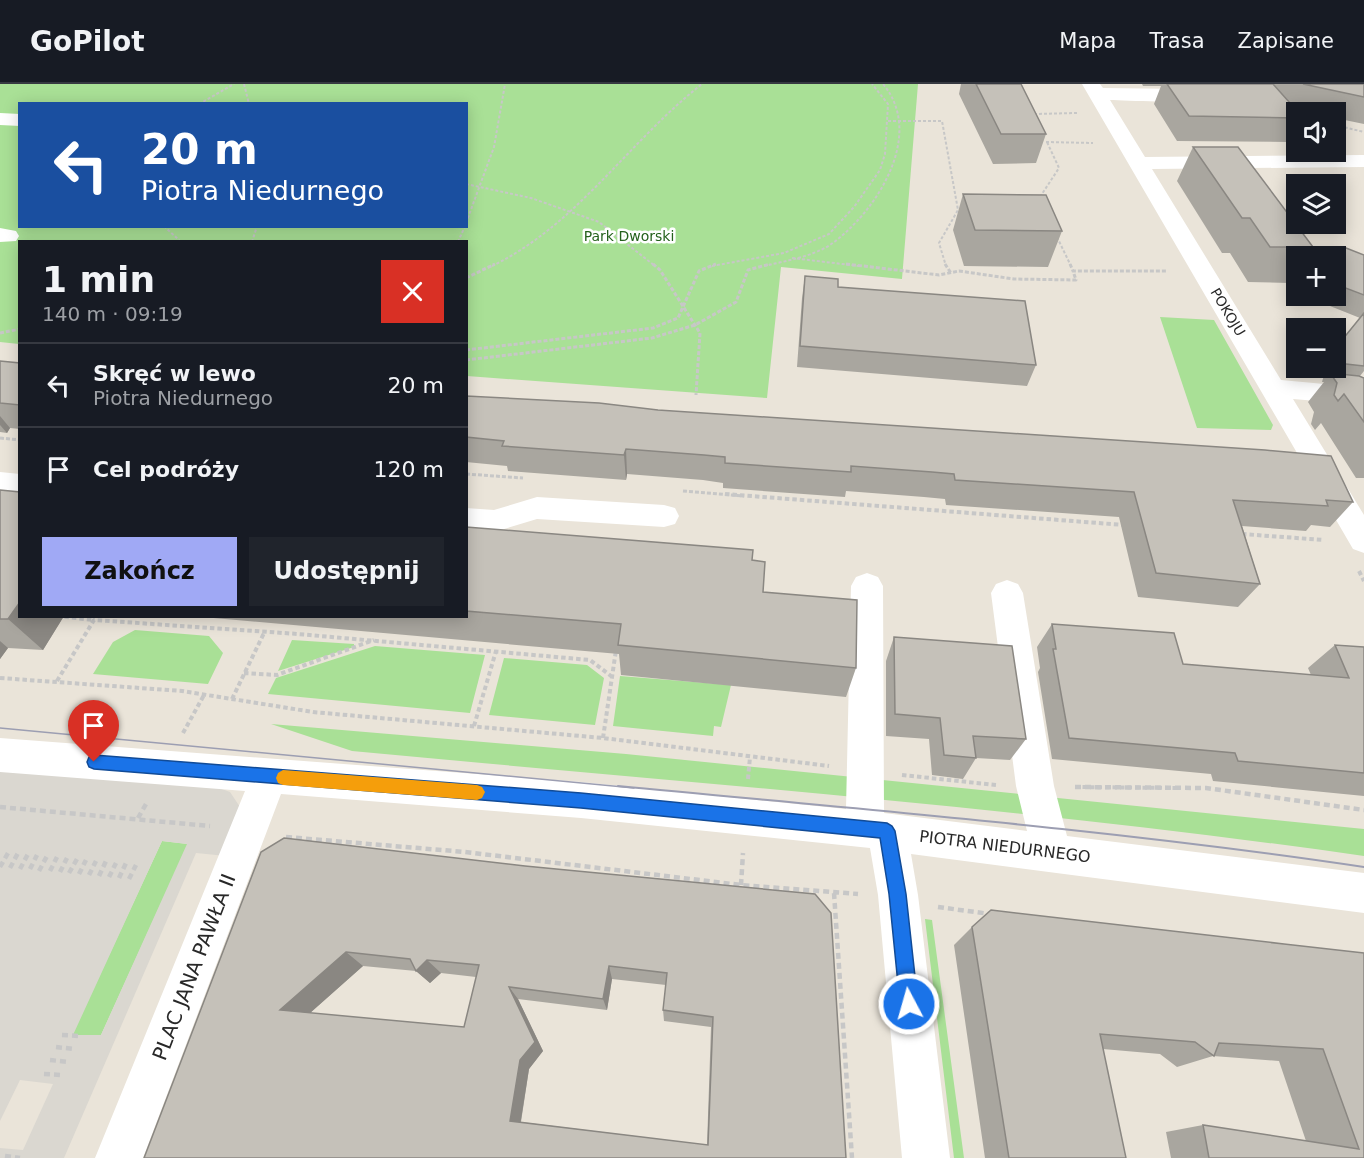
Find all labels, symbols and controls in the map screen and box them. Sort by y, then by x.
text: GoPilot [30,25,145,58]
text: Mapa [1059,29,1116,53]
text: Trasa [1149,29,1205,53]
text: Zapisane [1238,29,1334,53]
map controls [1286,102,1346,378]
button: sound [1286,102,1346,162]
text: 20 m [141,125,258,174]
icon: left [42,126,120,204]
button: layers [1286,174,1346,234]
text: Piotra Niedurnego [141,175,384,206]
park label: Park Dworski [584,228,674,244]
button: + [1286,246,1346,306]
text: 1 min [42,259,155,300]
button: close [381,260,444,323]
street label: POKOJU [1207,285,1249,339]
text: 140 m · 09:19 [42,302,183,326]
button: − [1286,318,1346,378]
text: Skręć w lewo [93,361,256,386]
icon: left [42,369,75,402]
text: 20 m [388,373,444,398]
text: Piotra Niedurnego [93,386,273,410]
icon: arrive [42,453,75,486]
text: Cel podróży [93,457,239,482]
text: 120 m [374,457,444,482]
button: Zakończ [42,537,237,606]
button: Udostępnij [249,537,444,606]
pin [68,700,119,762]
icon: arrive [77,709,110,742]
street label: PIOTRA NIEDURNEGO [918,827,1092,866]
street label: PLAC JANA PAWŁA II [147,870,241,1064]
position arrow [877,972,941,1036]

